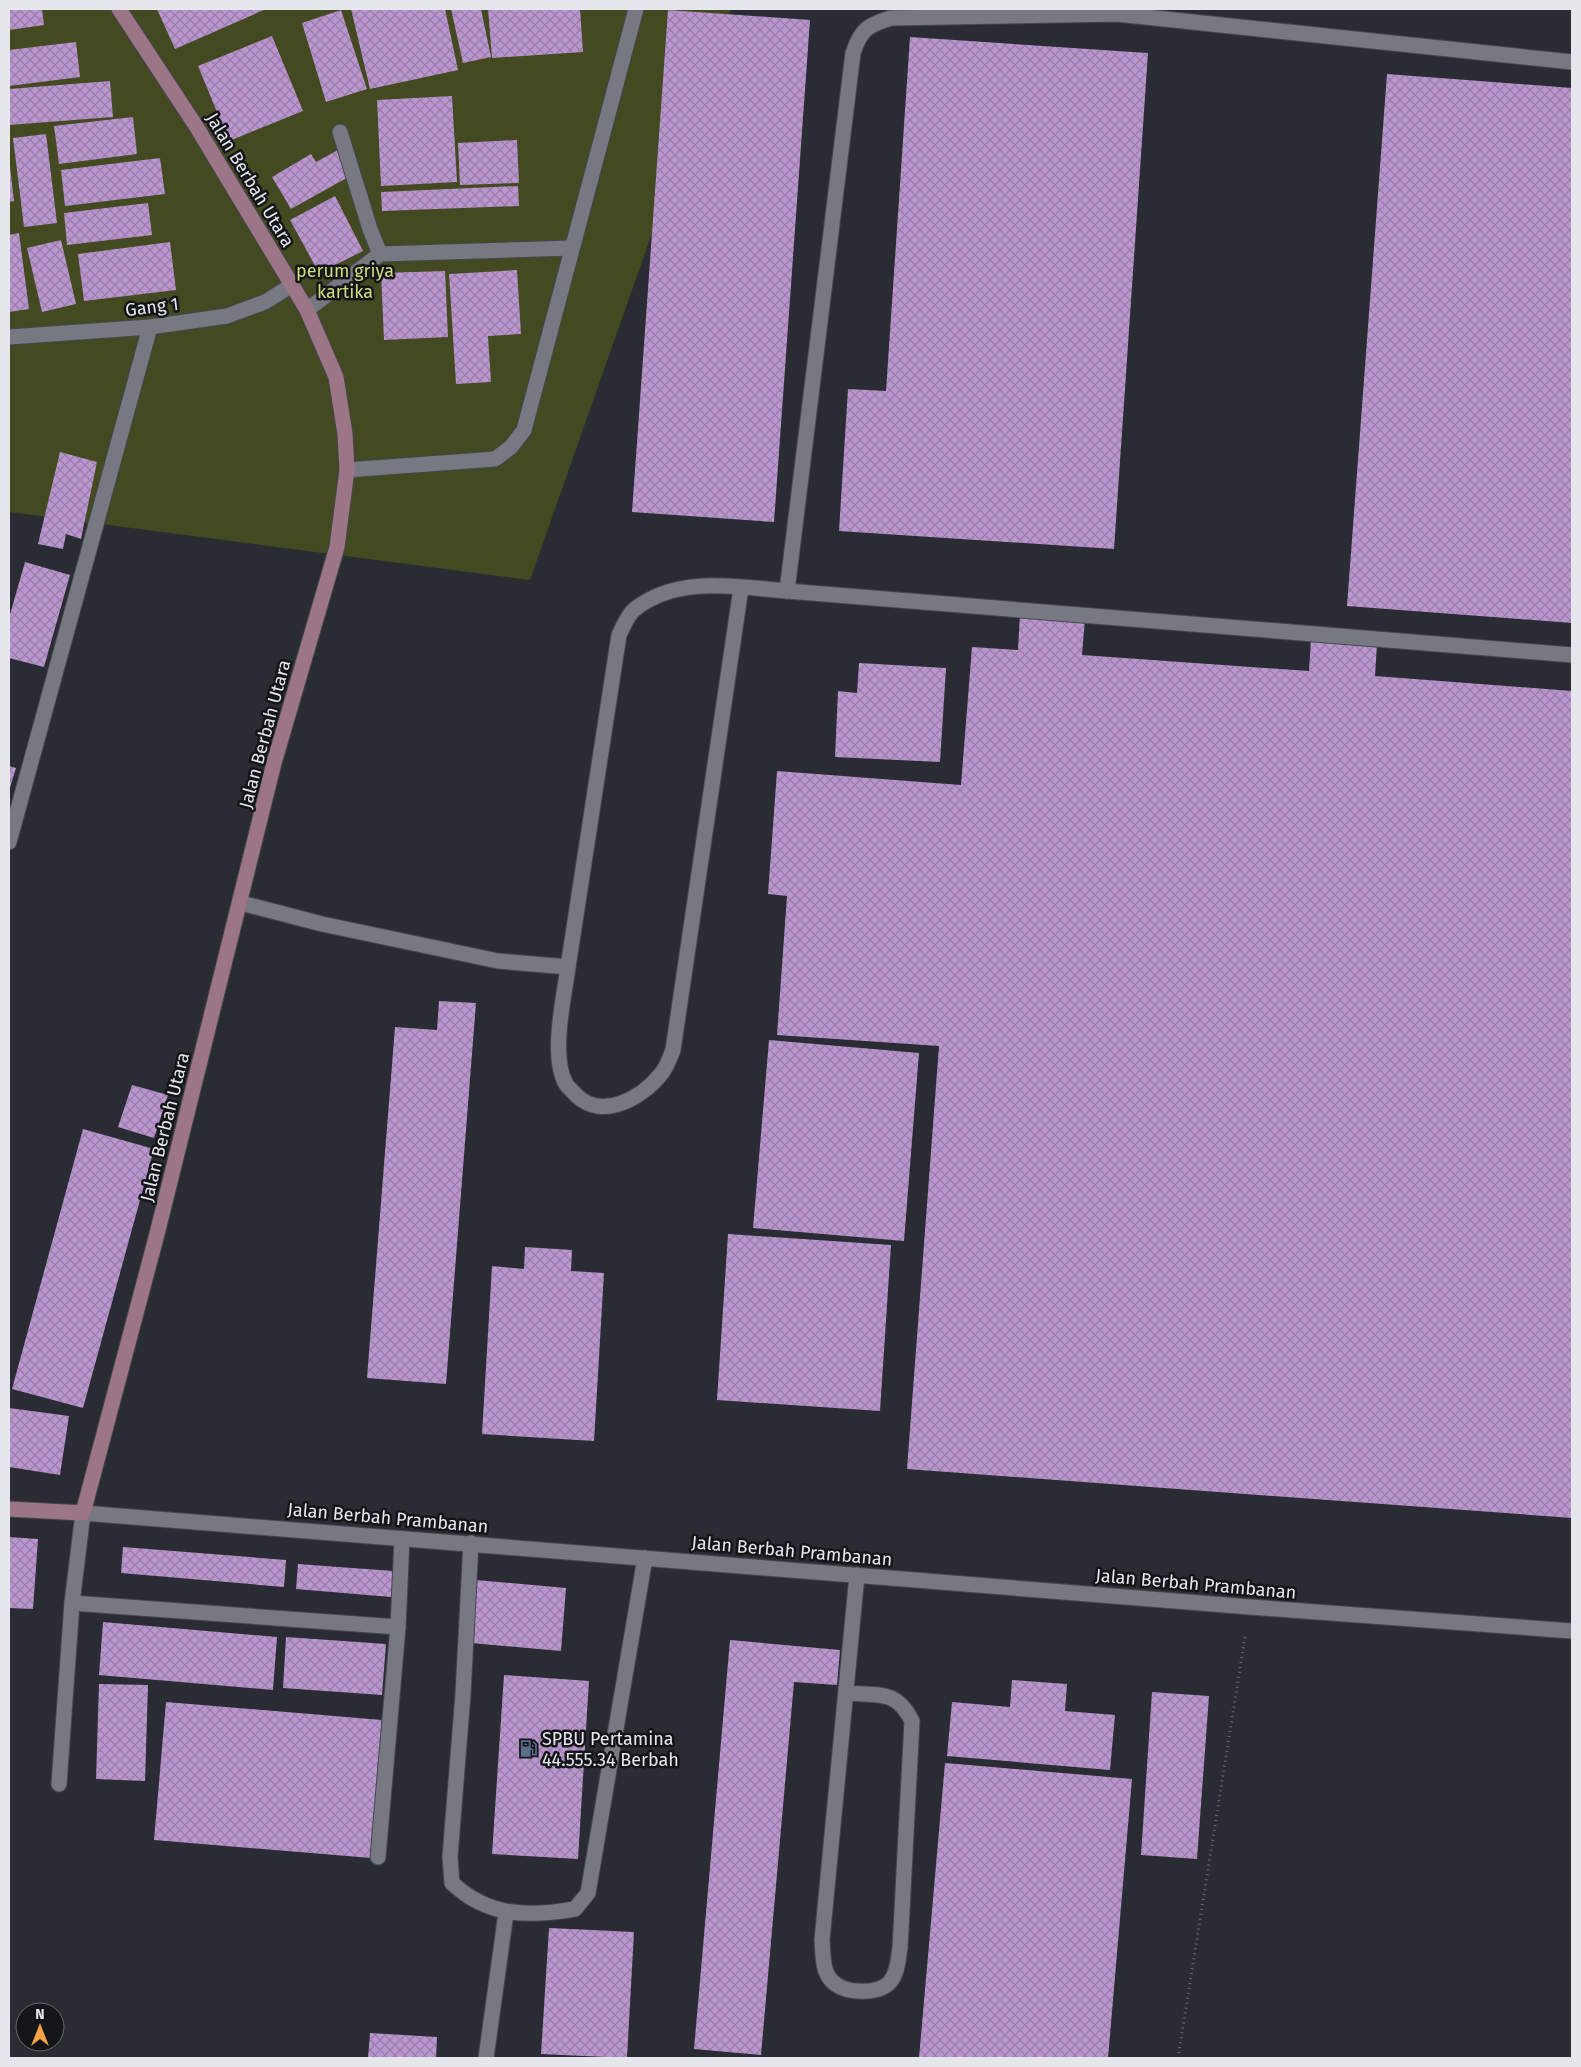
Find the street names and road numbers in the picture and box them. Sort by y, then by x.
street label: Jalan Berbah Utara [201,109,299,251]
street label: Gang 1 [124,293,180,321]
street label: Jalan Berbah Utara [235,657,295,811]
street label: Jalan Berbah Utara [136,1050,194,1204]
street label: Jalan Berbah Prambanan [287,1498,489,1538]
street label: Jalan Berbah Prambanan [691,1531,893,1571]
street label: Jalan Berbah Prambanan [1095,1564,1297,1604]

